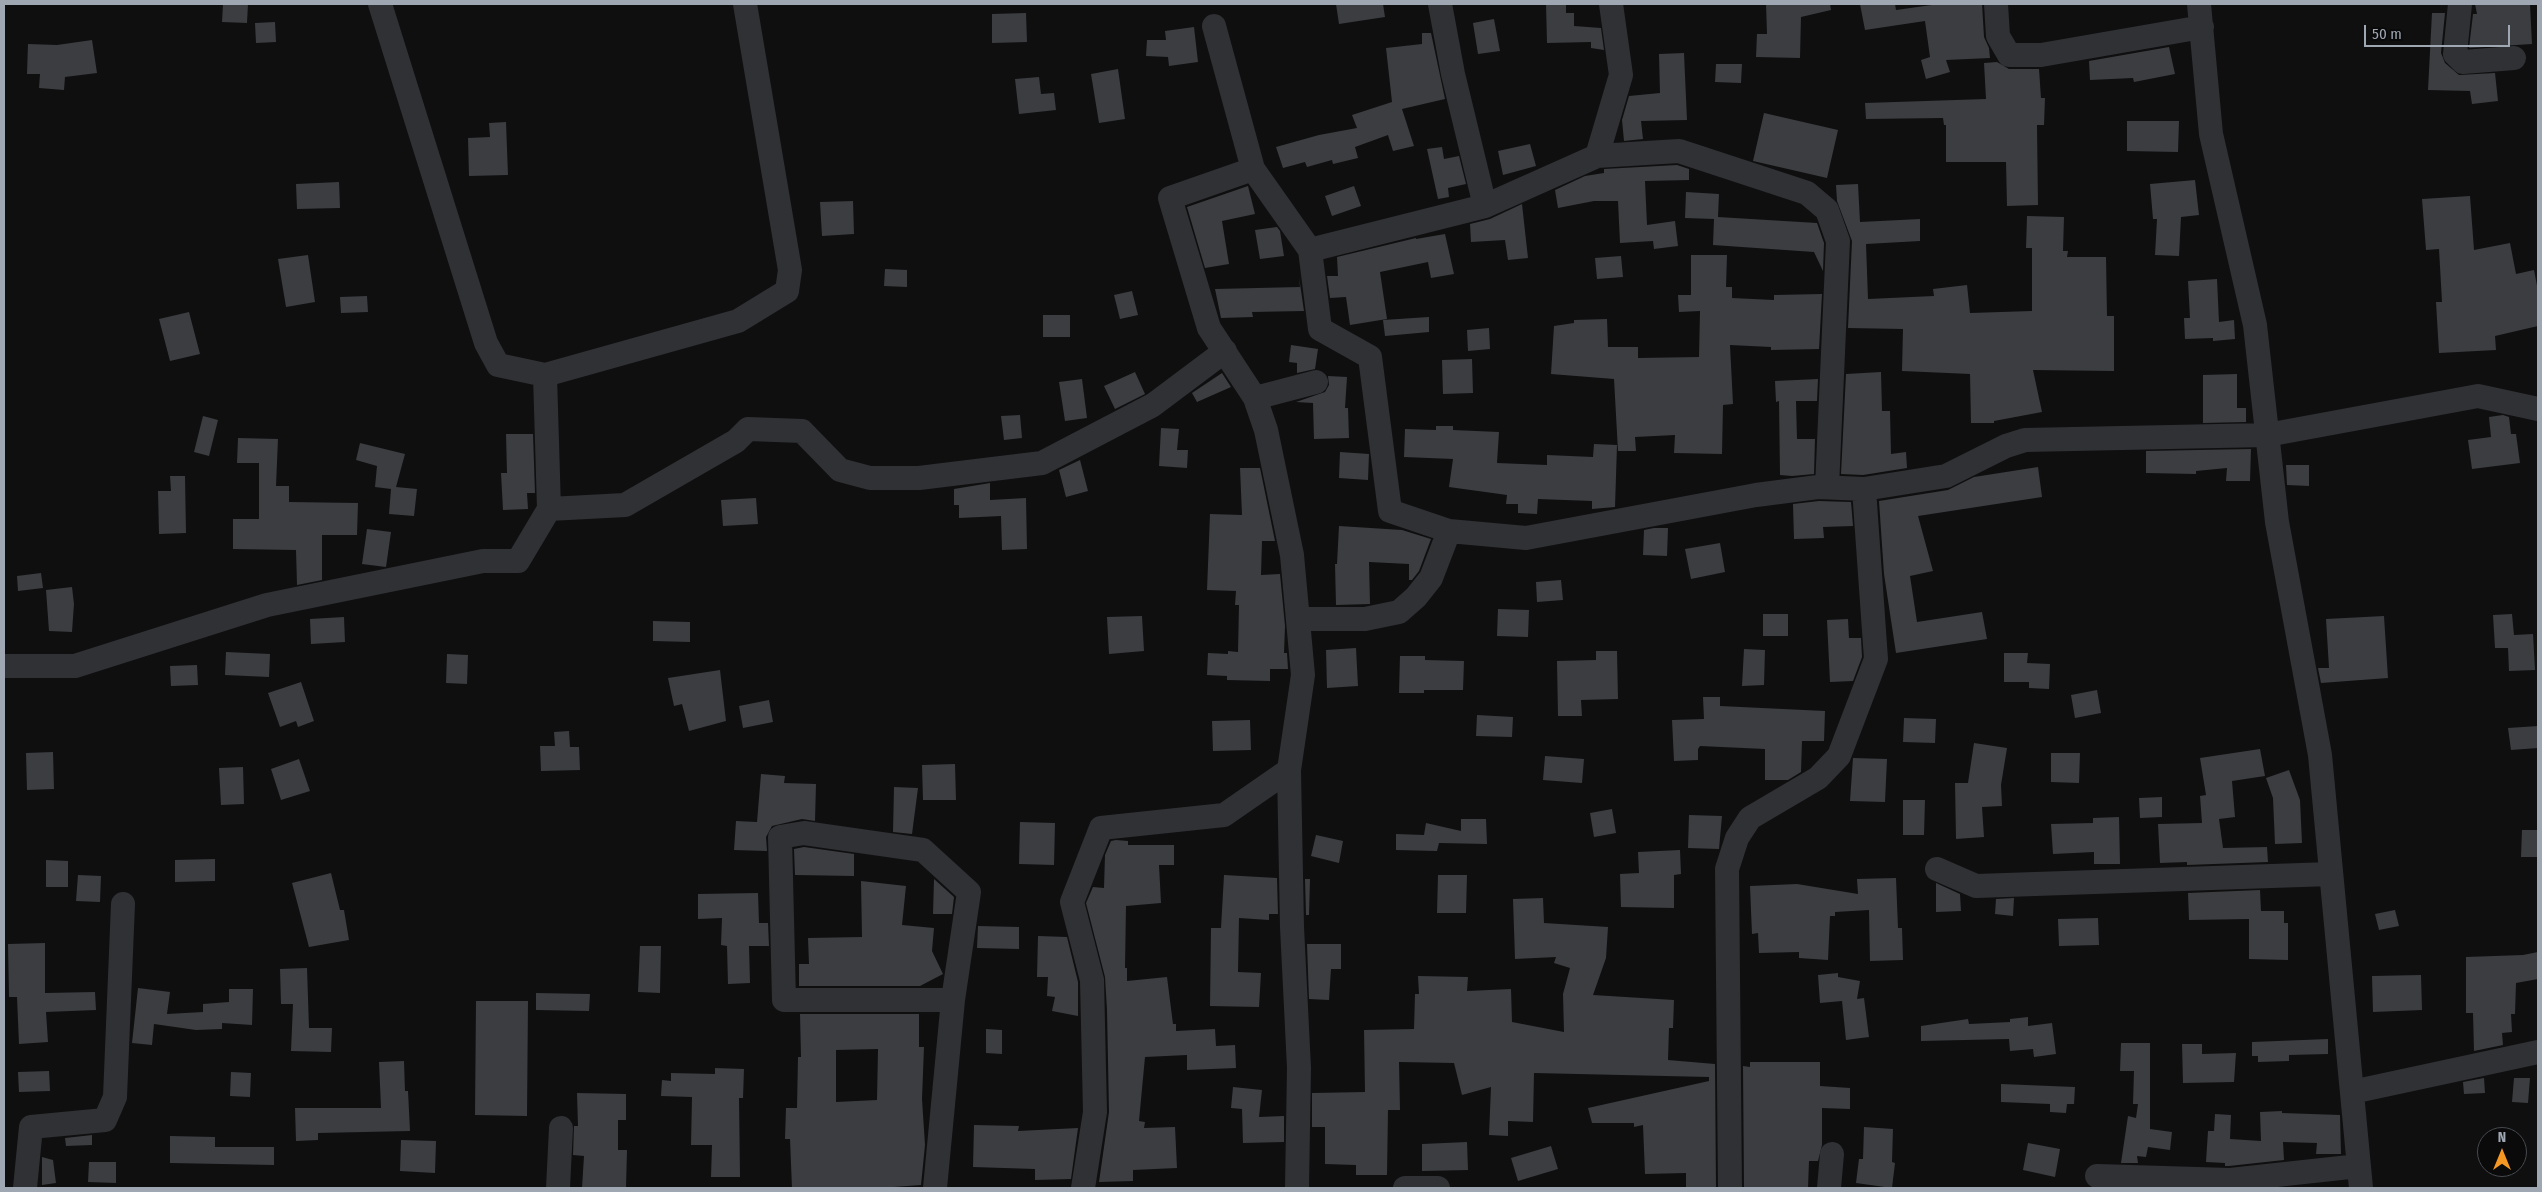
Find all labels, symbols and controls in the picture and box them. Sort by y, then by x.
scale bar [2367,15,2513,47]
text: 50 m [2372,25,2402,43]
north arrow [2477,1127,2527,1177]
text: N [2498,1129,2506,1146]

